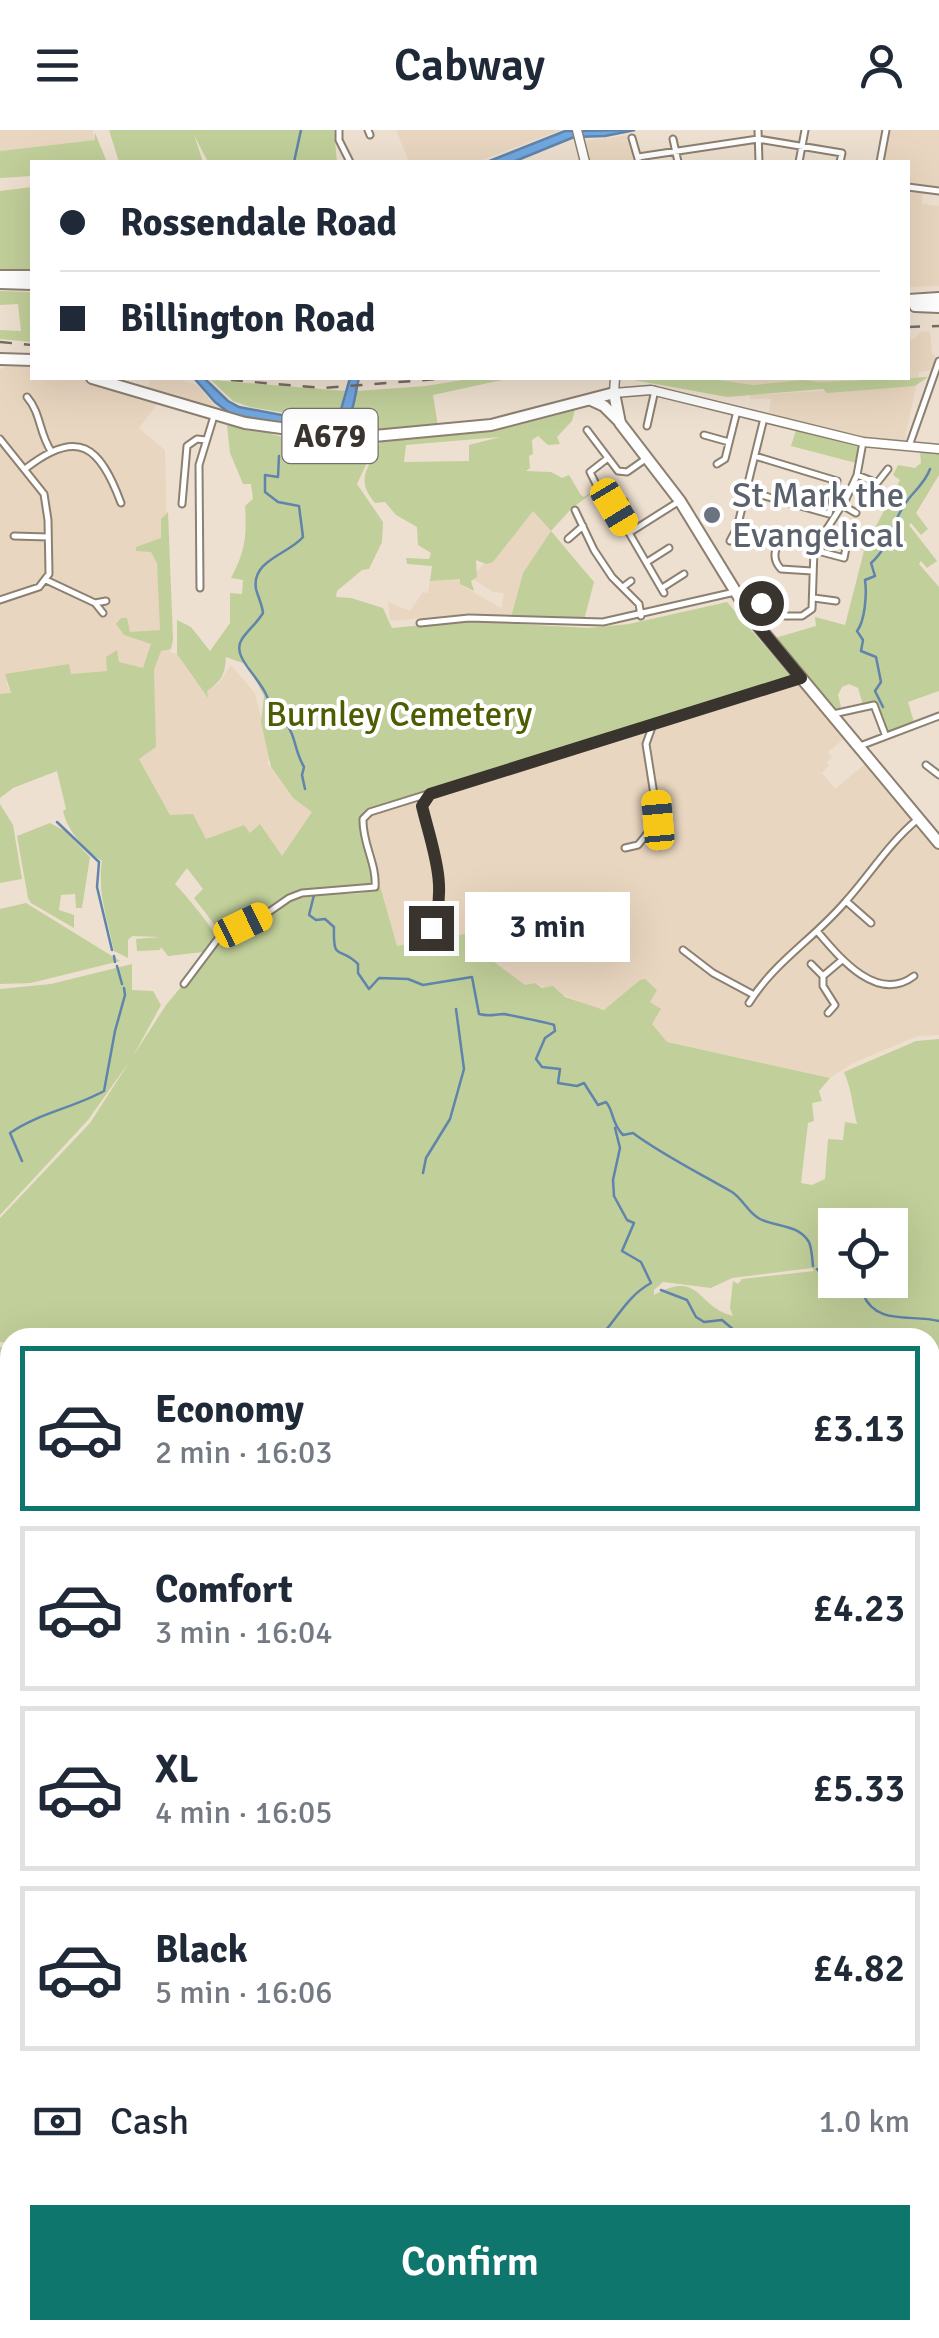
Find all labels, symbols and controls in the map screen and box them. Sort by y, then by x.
icon: menu [30,38,85,93]
text: Cabway [394,38,545,93]
icon: person [854,38,909,93]
text: Rossendale Road [120,199,397,246]
text: Billington Road [120,295,375,342]
road number: A679 [282,409,378,463]
car [586,474,642,540]
place label: St Mark the Evangelical [732,474,904,557]
marker: St Mark the Evangelical [701,504,723,526]
route start [739,581,784,626]
park label: Burnley Cemetery [266,693,532,736]
car [640,789,676,851]
callout: 3 min [466,893,631,963]
car [209,898,277,952]
route end [409,906,454,951]
text: 3 min [509,907,586,946]
map controls [818,1208,908,1298]
button: locate [818,1208,908,1298]
icon: car [35,1384,125,1474]
text: Economy [155,1386,304,1433]
text: £3.13 [812,1405,905,1452]
text: 2 min · 16:03 [155,1433,333,1472]
icon: car [35,1564,125,1654]
text: Comfort [155,1566,293,1613]
text: £4.23 [812,1585,905,1632]
text: 3 min · 16:04 [155,1613,333,1652]
icon: car [35,1744,125,1834]
text: XL [155,1746,198,1793]
text: £5.33 [812,1765,905,1812]
text: 4 min · 16:05 [155,1793,333,1832]
icon: car [35,1924,125,2014]
text: Black [155,1926,248,1973]
text: £4.82 [812,1945,905,1992]
text: 5 min · 16:06 [155,1973,333,2012]
icon: cash [30,2094,85,2149]
text: Cash [110,2098,189,2145]
text: 1.0 km [818,2102,910,2141]
button: Confirm [30,2205,910,2320]

